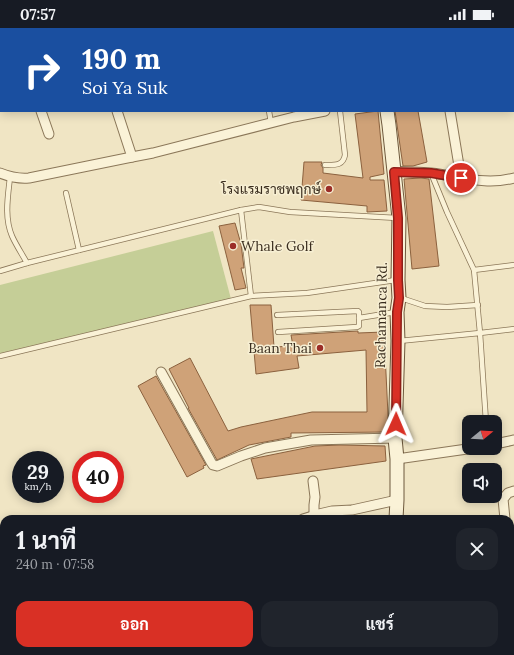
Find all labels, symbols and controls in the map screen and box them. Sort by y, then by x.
text: 07:57 [20,5,55,24]
text: 190 m [82,41,160,77]
icon: right [16,44,68,96]
text: Soi Ya Suk [82,76,168,99]
pin [444,161,478,195]
icon: arrive [450,167,472,189]
place label: โรงแรมราชพฤกษ์ [220,180,322,198]
marker: โรงแรมราชพฤกษ์ [324,184,334,194]
place label: Whale Golf [241,237,315,255]
marker: Whale Golf [228,241,238,251]
street label: Rachamanca Rd. [371,262,391,368]
place label: Baan Thai [248,339,312,357]
marker: Baan Thai [315,343,325,353]
position arrow [375,403,417,445]
north arrow [462,415,502,455]
map controls [462,415,502,503]
speed limit sign: 40 [72,451,124,503]
text: 29 [27,459,49,484]
button: sound [462,463,502,503]
text: km/h [24,480,52,493]
text: 1 นาที [16,525,76,556]
button: close [456,528,498,570]
text: 240 m · 07:58 [16,556,94,573]
button: ออก [16,601,253,647]
button: แชร์ [261,601,498,647]

